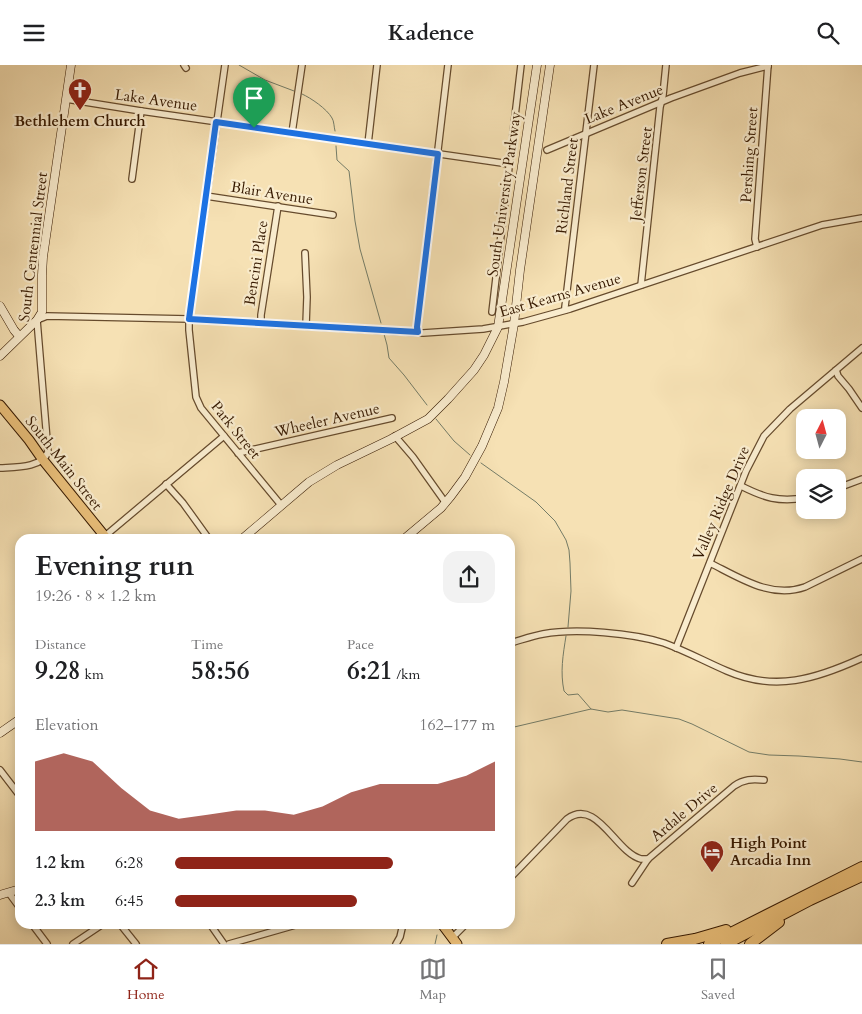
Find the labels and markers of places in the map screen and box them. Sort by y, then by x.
church icon: Bethlehem Church [67,77,93,111]
pin [233,77,275,128]
place label: Bethlehem Church [14,111,146,131]
place label: High Point Arcadia Inn [730,833,812,870]
hotel icon: High Point Arcadia Inn [699,839,725,873]

